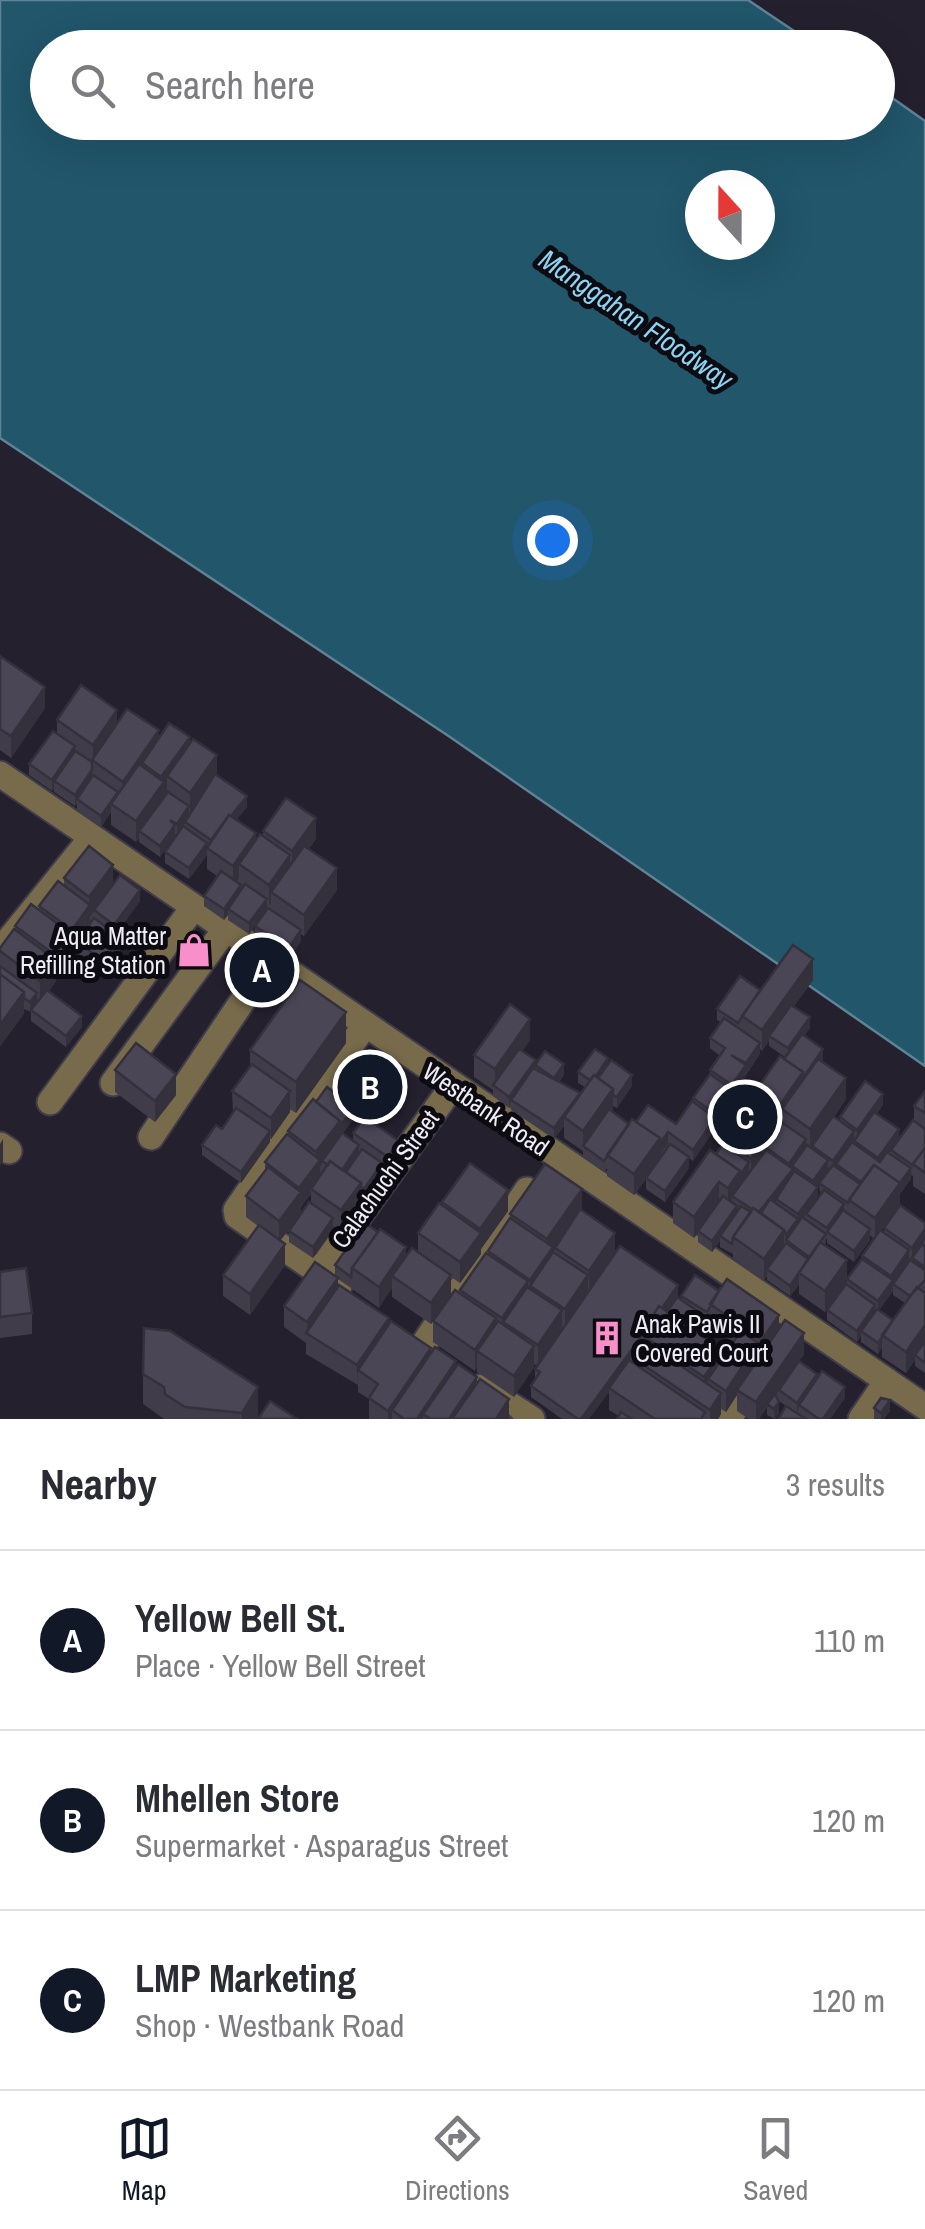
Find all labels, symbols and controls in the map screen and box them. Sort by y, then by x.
search box [30,30,895,140]
icon: search [65,58,120,113]
text: Search here [145,60,315,111]
north arrow [685,170,775,260]
water label: Manggahan Floodway [532,240,742,399]
your location [527,515,578,566]
place label: Aqua Matter Refilling Station [20,919,166,982]
shop icon: Aqua Matter Refilling Station [175,931,213,969]
pin: A [230,932,294,1008]
pin: B [338,1050,402,1124]
street label: Westbank Road [416,1054,556,1164]
pin: C [712,1080,778,1154]
street label: Calachuchi Street [323,1103,447,1255]
place label: Anak Pawis II Covered Court [634,1307,769,1370]
building icon: Anak Pawis II Covered Court [588,1319,626,1357]
text: Nearby [40,1456,157,1512]
text: 3 results [786,1463,885,1506]
text: Yellow Bell St. [135,1593,346,1644]
text: A [63,1619,82,1662]
text: 110 m [814,1619,885,1662]
text: Place · Yellow Bell Street [135,1644,426,1687]
text: Mhellen Store [135,1773,339,1824]
text: B [63,1799,82,1842]
text: 120 m [812,1799,885,1842]
text: Supermarket · Asparagus Street [135,1824,508,1867]
text: LMP Marketing [135,1953,356,2004]
text: C [63,1979,82,2022]
text: 120 m [812,1979,885,2022]
text: Shop · Westbank Road [135,2004,404,2047]
tab: Map [117,2111,172,2209]
tab: Directions [405,2111,510,2209]
tab: Saved [743,2111,808,2209]

